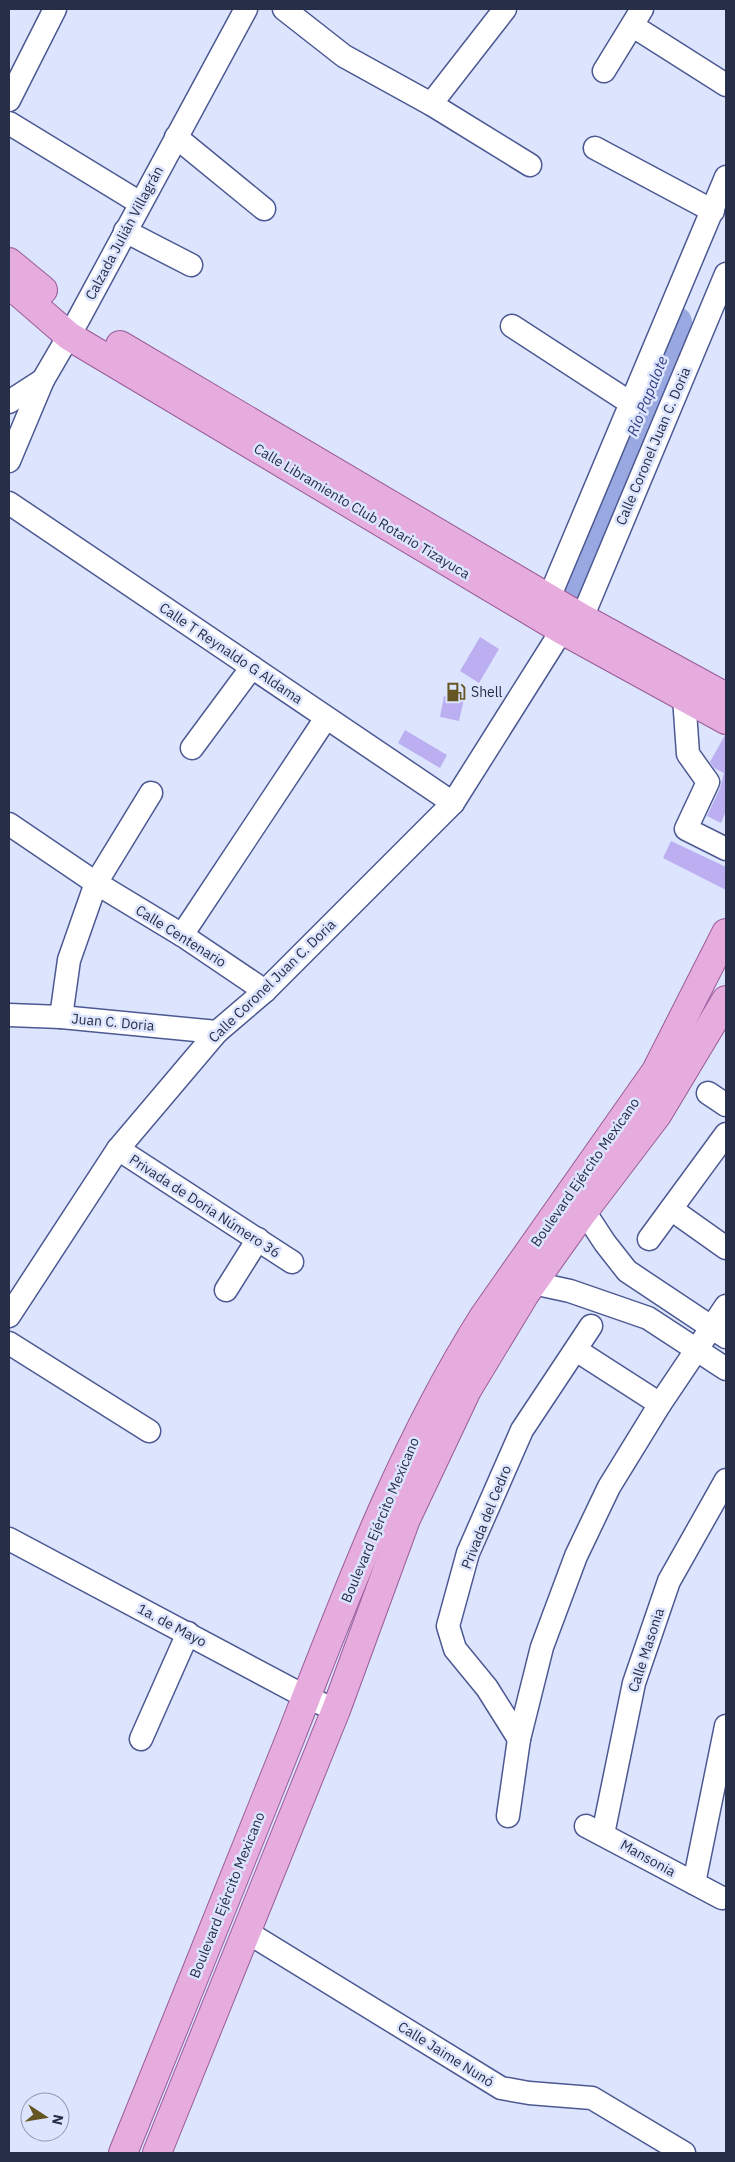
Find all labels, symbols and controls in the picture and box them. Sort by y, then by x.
street label: Calzada Julián Villagrán [81,163,167,303]
water label: Río Papalote [622,353,672,439]
street label: Calle Coronel Juan C. Doria [612,364,695,528]
street label: Calle Libramiento Club Rotario Tizayuca [251,439,474,583]
street label: Calle T Reynaldo G Aldama [156,598,307,708]
fuel station icon: Shell [445,681,467,703]
place label: Shell [471,683,503,701]
street label: Calle Centenario [132,901,230,971]
street label: Calle Coronel Juan C. Doria [205,915,340,1046]
street label: Juan C. Doria [71,1009,156,1035]
street label: Boulevard Ejército Mexicano [527,1094,643,1250]
street label: Privada de Doria Número 36 [126,1150,284,1262]
street label: Boulevard Ejército Mexicano [337,1435,423,1605]
street label: Privada del Cedro [457,1462,515,1572]
street label: 1a. de Mayo [134,1599,210,1651]
street label: Calle Masonia [624,1605,668,1694]
street label: Boulevard Ejército Mexicano [185,1809,269,1981]
street label: Mansonia [617,1835,679,1881]
street label: Calle Jaime Nunó [395,2017,497,2091]
north arrow [20,2092,70,2142]
text: N [48,2113,68,2127]

